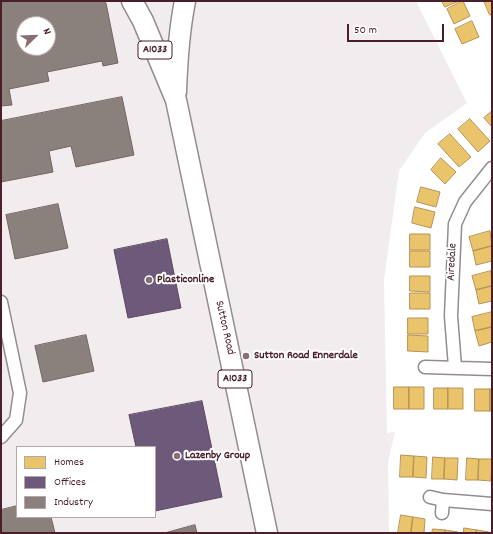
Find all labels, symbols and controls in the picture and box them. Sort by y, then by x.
north arrow [16,16,56,56]
scale bar [349,16,446,42]
text: 50 m [354,22,377,39]
text: N [38,26,55,37]
road number: A1033 [138,41,172,59]
street label: Airedale [445,243,461,281]
place label: Plasticonline [157,273,214,287]
marker: Plasticonline [144,275,154,285]
street label: Sutton Road [211,299,237,357]
place label: Sutton Road Ennerdale [254,349,358,363]
marker: Sutton Road Ennerdale [241,351,251,361]
road number: A1033 [218,370,252,388]
legend [16,446,156,518]
place label: Lazenby Group [185,449,250,463]
marker: Lazenby Group [172,451,182,461]
text: Homes [54,454,84,471]
text: Offices [54,474,86,491]
text: Industry [54,494,93,511]

